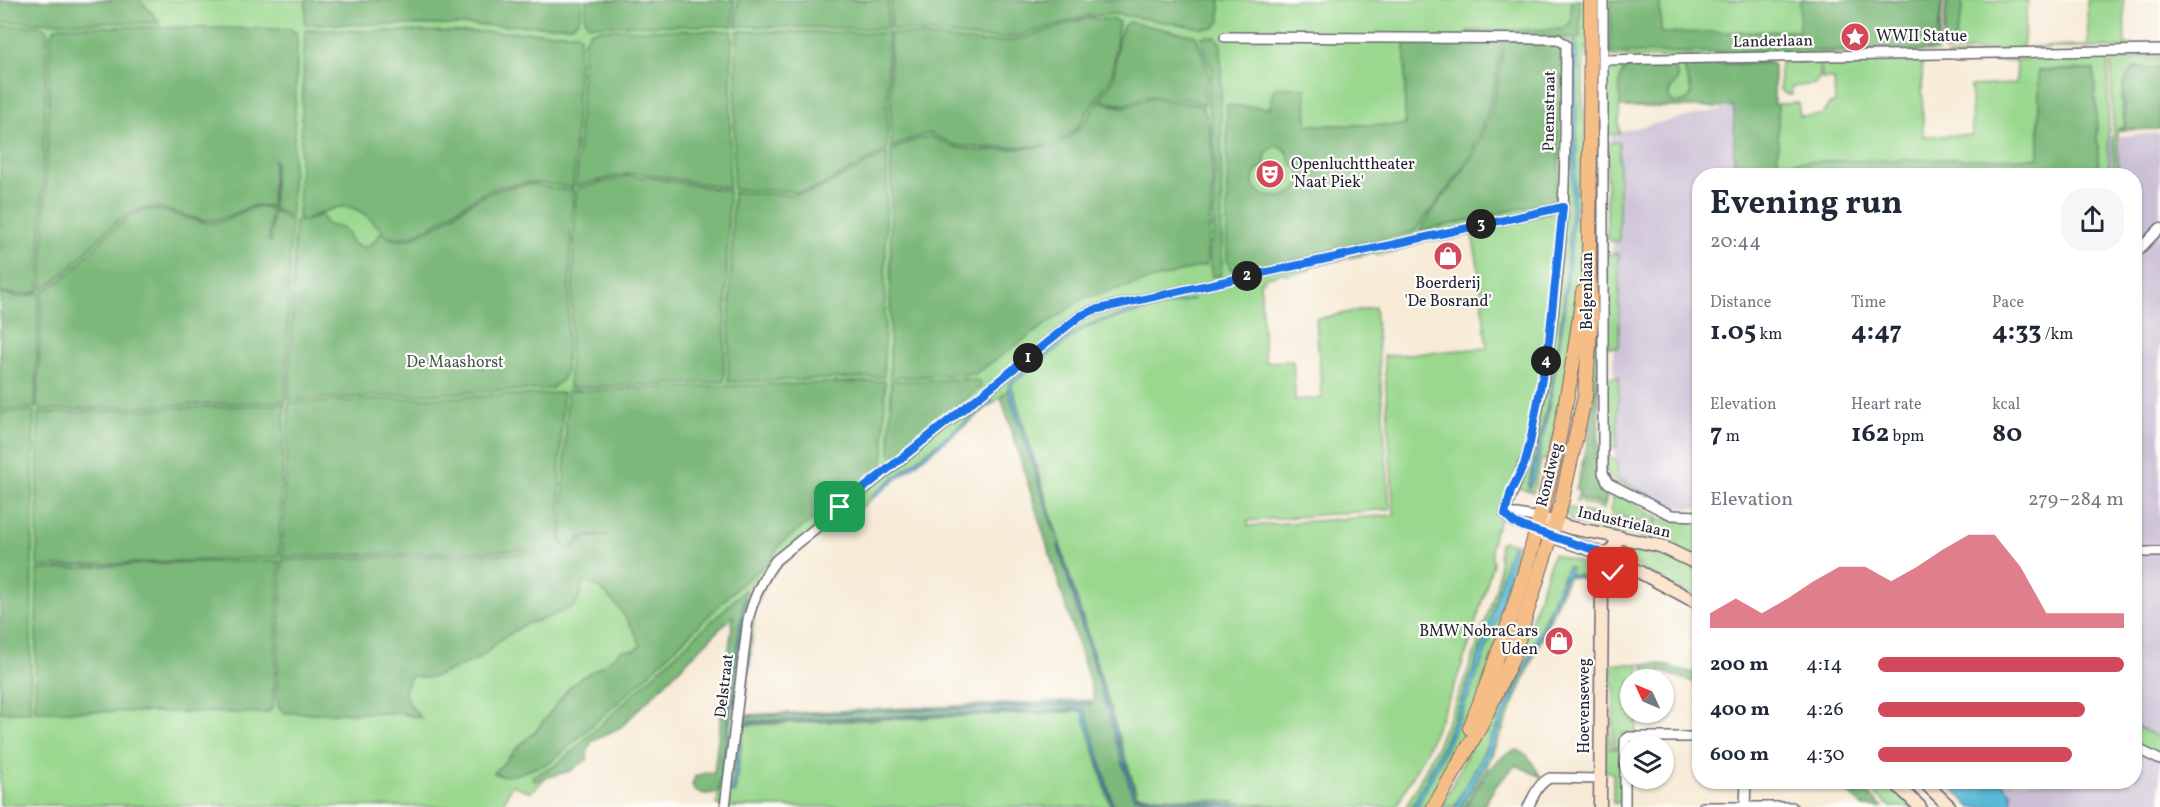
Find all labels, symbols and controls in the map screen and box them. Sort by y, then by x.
place icon: WWII Statue [1839,21,1871,53]
place label: WWII Statue [1876,26,1967,48]
street label: Landerlaan [1733,30,1813,54]
street label: Pnemstraat [1538,70,1562,152]
place label: Openluchttheater 'Naat Piek' [1291,154,1415,194]
theatre icon: Openluchttheater 'Naat Piek' [1254,158,1286,190]
text: Evening run [1710,182,1903,228]
button: share [2061,188,2124,251]
pin: 3 [1466,209,1496,239]
text: 3 [1477,213,1485,235]
text: 20:44 [1710,228,1761,256]
shop icon: Boerderij 'De Bosrand' [1432,240,1464,272]
street label: Belgenlaan [1577,252,1599,330]
pin: 2 [1232,261,1262,291]
text: 2 [1243,265,1251,287]
place label: Boerderij 'De Bosrand' [1404,273,1492,313]
text: Distance [1710,292,1771,314]
text: Time [1851,292,1886,314]
text: Pace [1992,292,2024,314]
text: 1.05 [1710,314,1756,350]
text: 4:47 [1851,314,1902,350]
text: 4:33 [1992,314,2042,350]
text: km [1756,324,1782,346]
text: /km [2042,324,2074,346]
pin: 1 [1013,343,1043,373]
pin: 4 [1531,346,1561,376]
text: 1 [1025,347,1031,369]
text: 4 [1541,350,1551,372]
park label: De Maashorst [406,352,504,374]
text: Elevation [1710,394,1777,416]
text: Heart rate [1851,394,1922,416]
text: kcal [1992,394,2020,416]
text: 7 [1710,416,1722,452]
text: 162 [1851,416,1889,452]
text: 80 [1992,416,2022,452]
text: m [1722,426,1740,448]
text: bpm [1889,426,1925,448]
street label: Rondweg [1531,440,1569,510]
pin [814,481,865,532]
text: Elevation [1710,486,1793,514]
text: 279–284 m [2028,486,2124,514]
icon: arrive [823,490,856,523]
street label: Industrielaan [1575,502,1673,544]
pin [1587,547,1638,598]
icon: check [1596,556,1629,589]
place label: BMW NobraCars Uden [1419,621,1538,661]
shop icon: BMW NobraCars Uden [1543,625,1575,657]
text: 200 m [1710,651,1768,679]
text: 4:14 [1806,651,1842,679]
street label: Delstraat [710,652,740,719]
street label: Hoevenseweg [1574,658,1596,754]
north arrow [1620,669,1674,723]
map controls [1620,669,1674,789]
text: 400 m [1710,696,1770,724]
text: 4:26 [1806,696,1844,724]
button: layers [1620,735,1674,789]
text: 600 m [1710,741,1769,769]
text: 4:30 [1806,741,1845,769]

